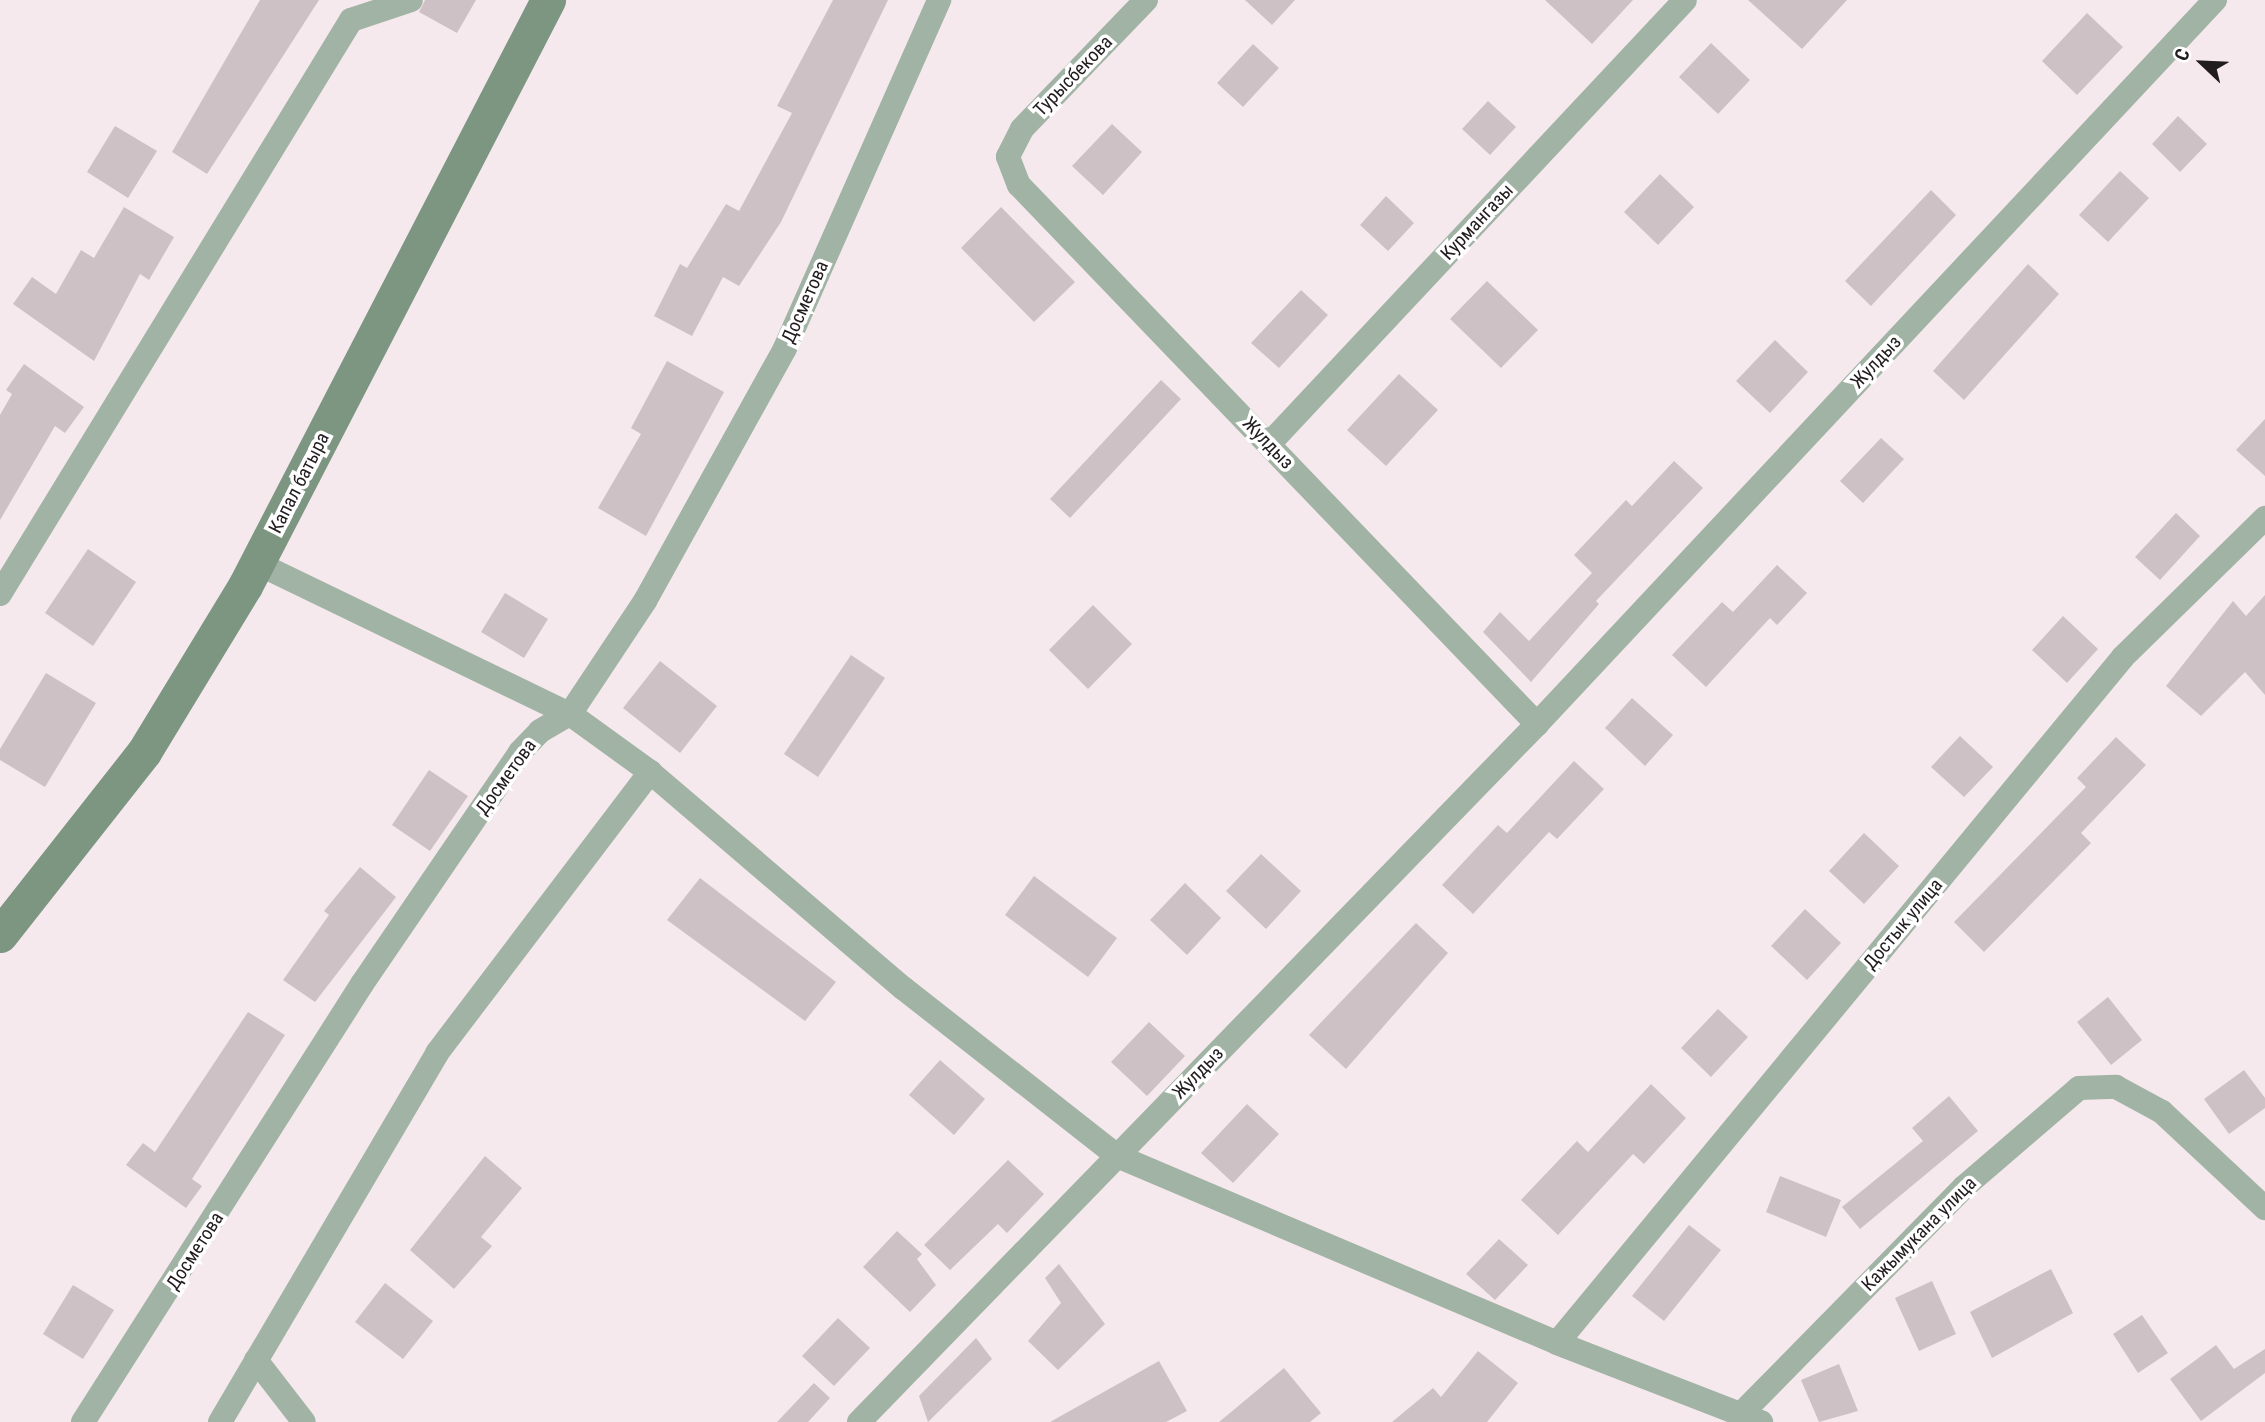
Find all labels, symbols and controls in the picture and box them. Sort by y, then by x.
north arrow [2167,28,2237,98]
street label: Турысбекова [1029,31,1117,121]
text: С [2170,45,2195,64]
street label: Курмангазы [1436,179,1518,265]
street label: Досметова [777,257,833,347]
street label: Жулдыз [1846,331,1906,393]
street label: Жулдыз [1238,412,1298,474]
street label: Капал батыра [264,429,334,537]
street label: Досметова [471,735,541,819]
street label: Достык улица [1858,874,1948,974]
street label: Жулдыз [1168,1042,1228,1104]
street label: Кажымукана улица [1857,1172,1981,1296]
street label: Досметова [162,1208,228,1294]

